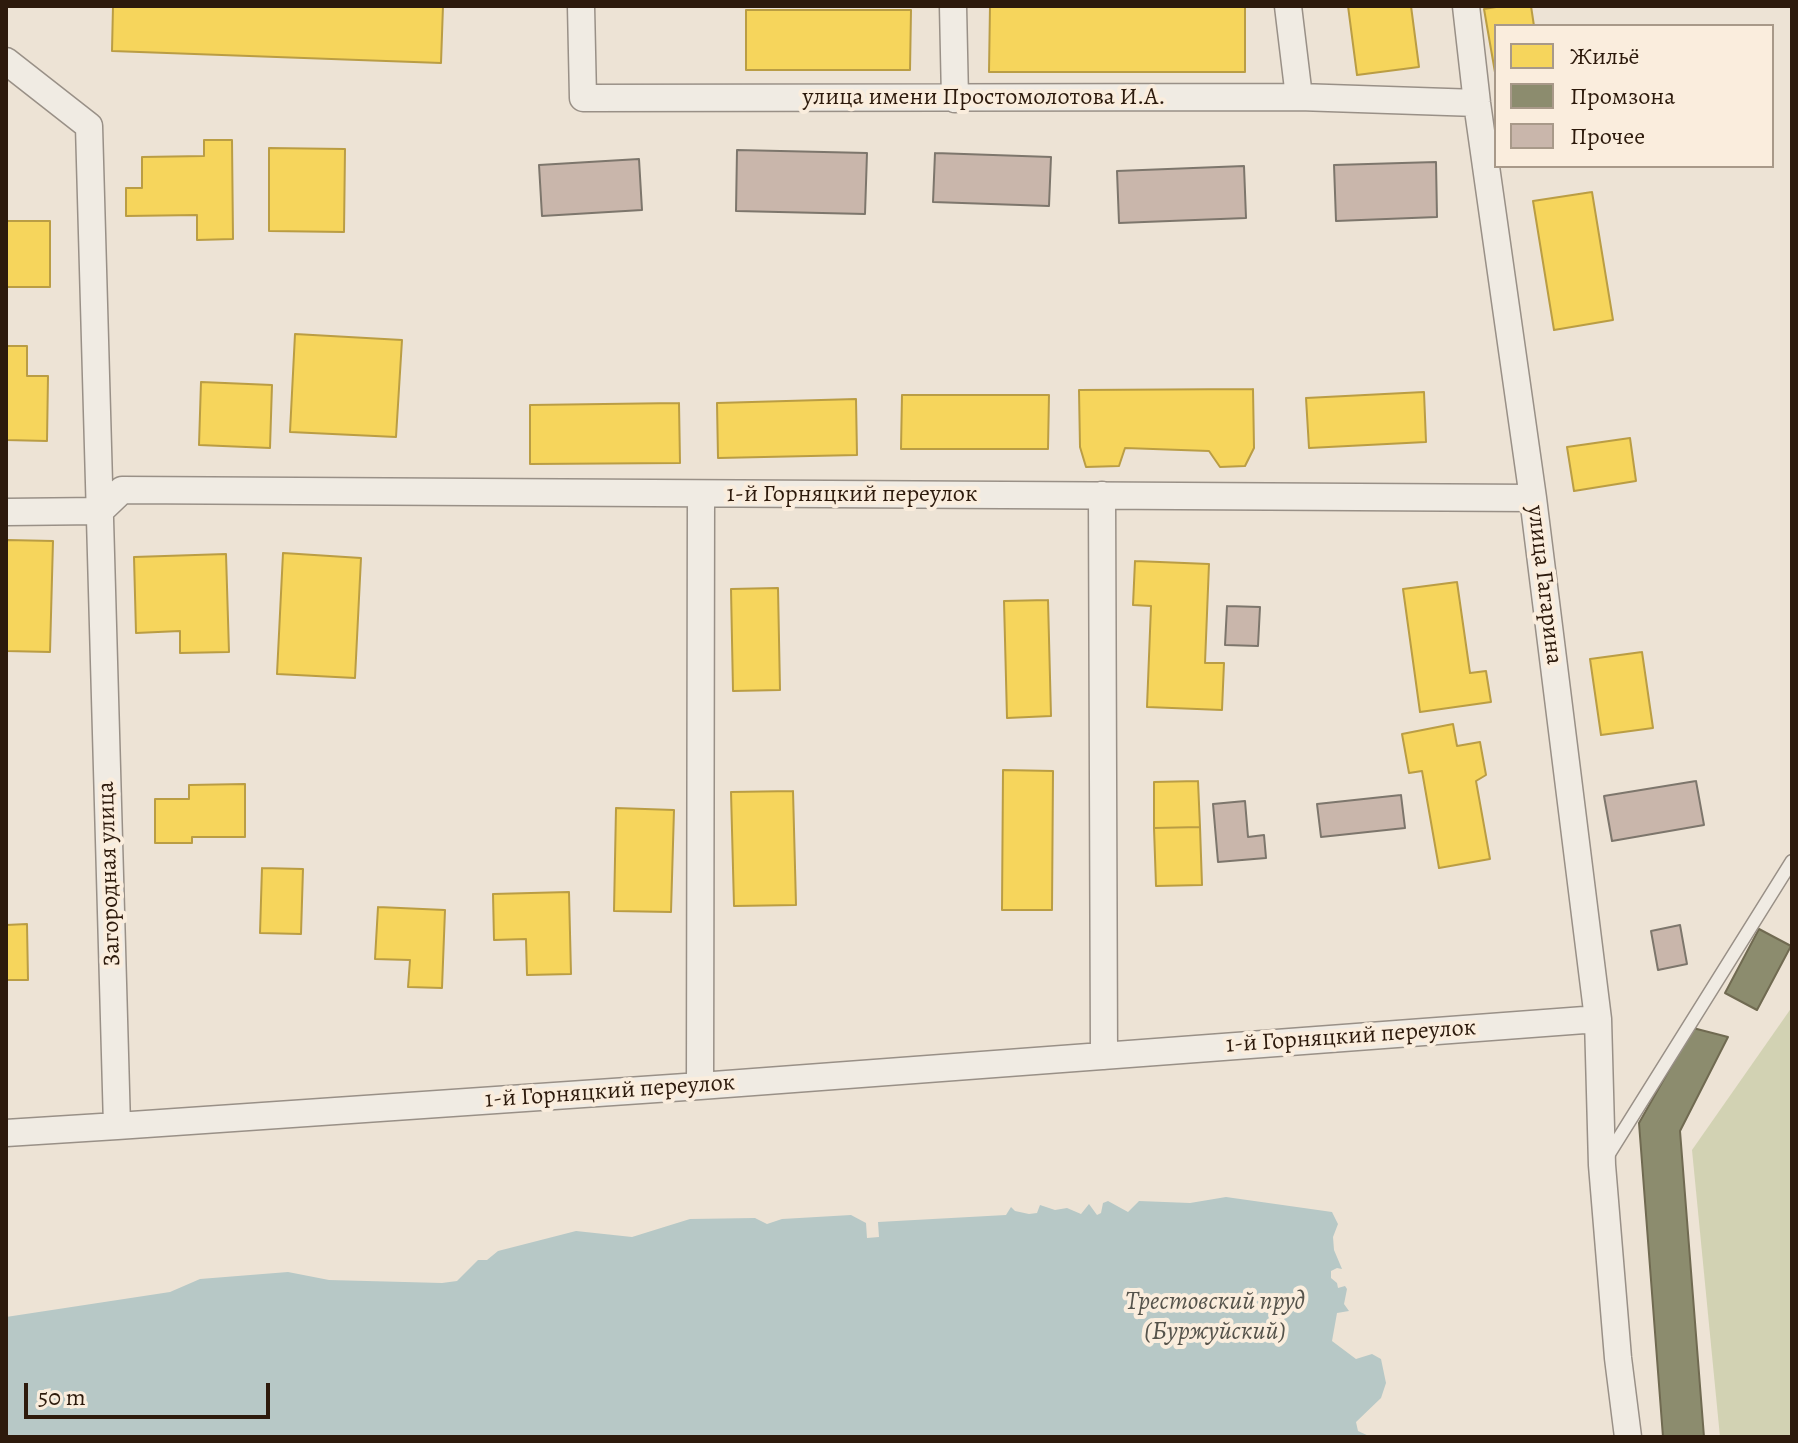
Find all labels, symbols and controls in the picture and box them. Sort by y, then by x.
legend [1494,24,1774,168]
text: Жильё [1570,40,1639,72]
text: Промзона [1570,80,1675,112]
street label: улица имени Простомолотова И.А. [802,84,1166,112]
text: Прочее [1570,120,1645,152]
street label: 1-й Горняцкий переулок [727,481,977,509]
street label: улица Гагарина [1520,504,1568,666]
street label: Загородная улица [92,781,128,967]
street label: 1-й Горняцкий переулок [1225,1014,1477,1060]
street label: 1-й Горняцкий переулок [484,1069,736,1115]
water label: Трестовский пруд (Буржуйский) [1125,1287,1305,1348]
scale bar [28,1367,274,1417]
text: 50 m [38,1381,86,1413]

